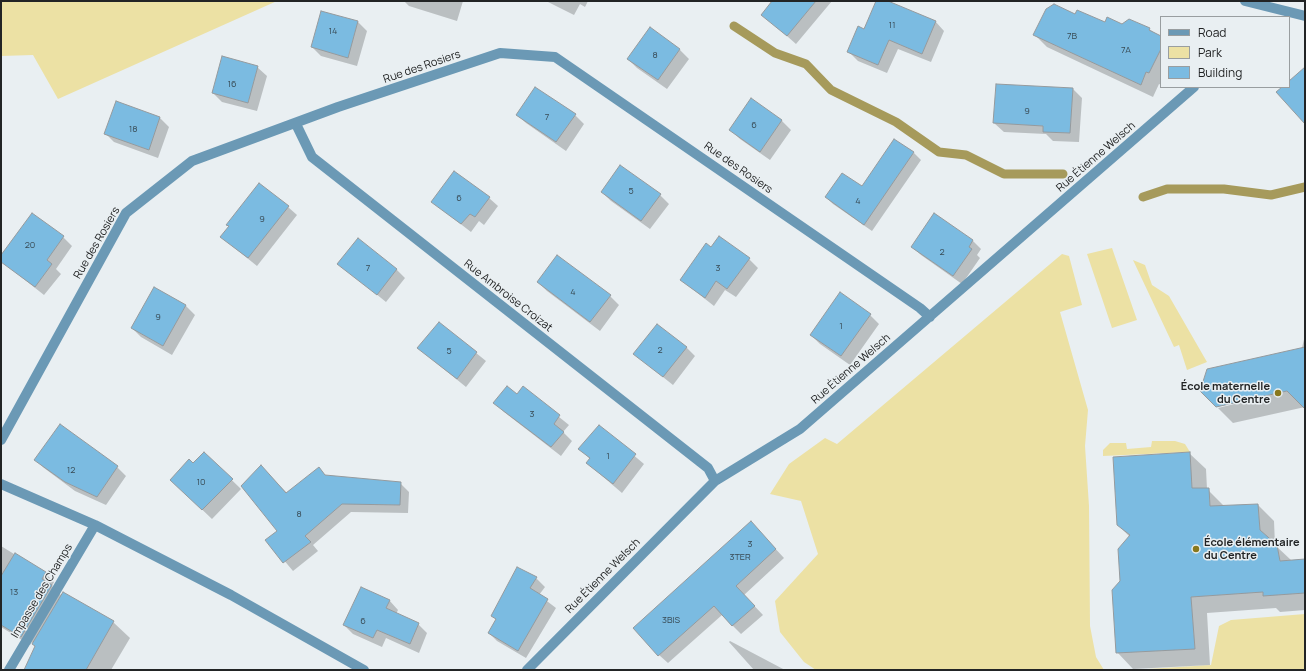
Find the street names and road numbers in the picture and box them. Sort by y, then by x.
street label: Rue des Rosiers [382,48,462,86]
street label: Rue Étienne Welsch [1054,119,1138,195]
street label: Rue des Rosiers [701,139,775,197]
street label: Rue des Rosiers [71,205,123,281]
street label: Rue Ambroise Croizat [461,257,555,335]
street label: Rue Étienne Welsch [809,331,893,407]
street label: Rue Étienne Welsch [563,536,643,616]
street label: Impasse des Champs [9,541,75,641]

